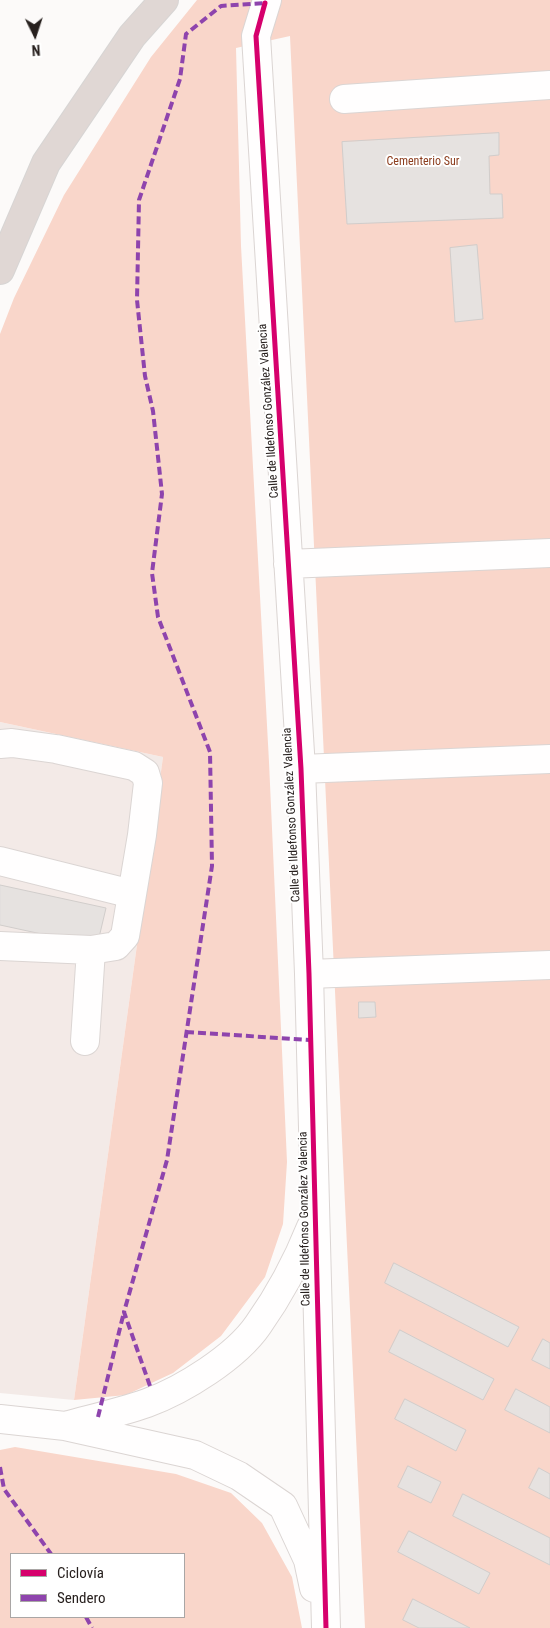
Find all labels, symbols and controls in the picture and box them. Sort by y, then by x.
north arrow [10,10,60,60]
text: N [31,42,41,58]
park label: Cementerio Sur [387,155,459,169]
street label: Calle de Ildefonso González Valencia [256,323,282,499]
street label: Calle de Ildefonso González Valencia [280,727,304,903]
street label: Calle de Ildefonso González Valencia [296,1132,314,1306]
legend [10,1553,185,1618]
text: Ciclovía [57,1564,104,1582]
text: Sendero [57,1589,106,1607]

